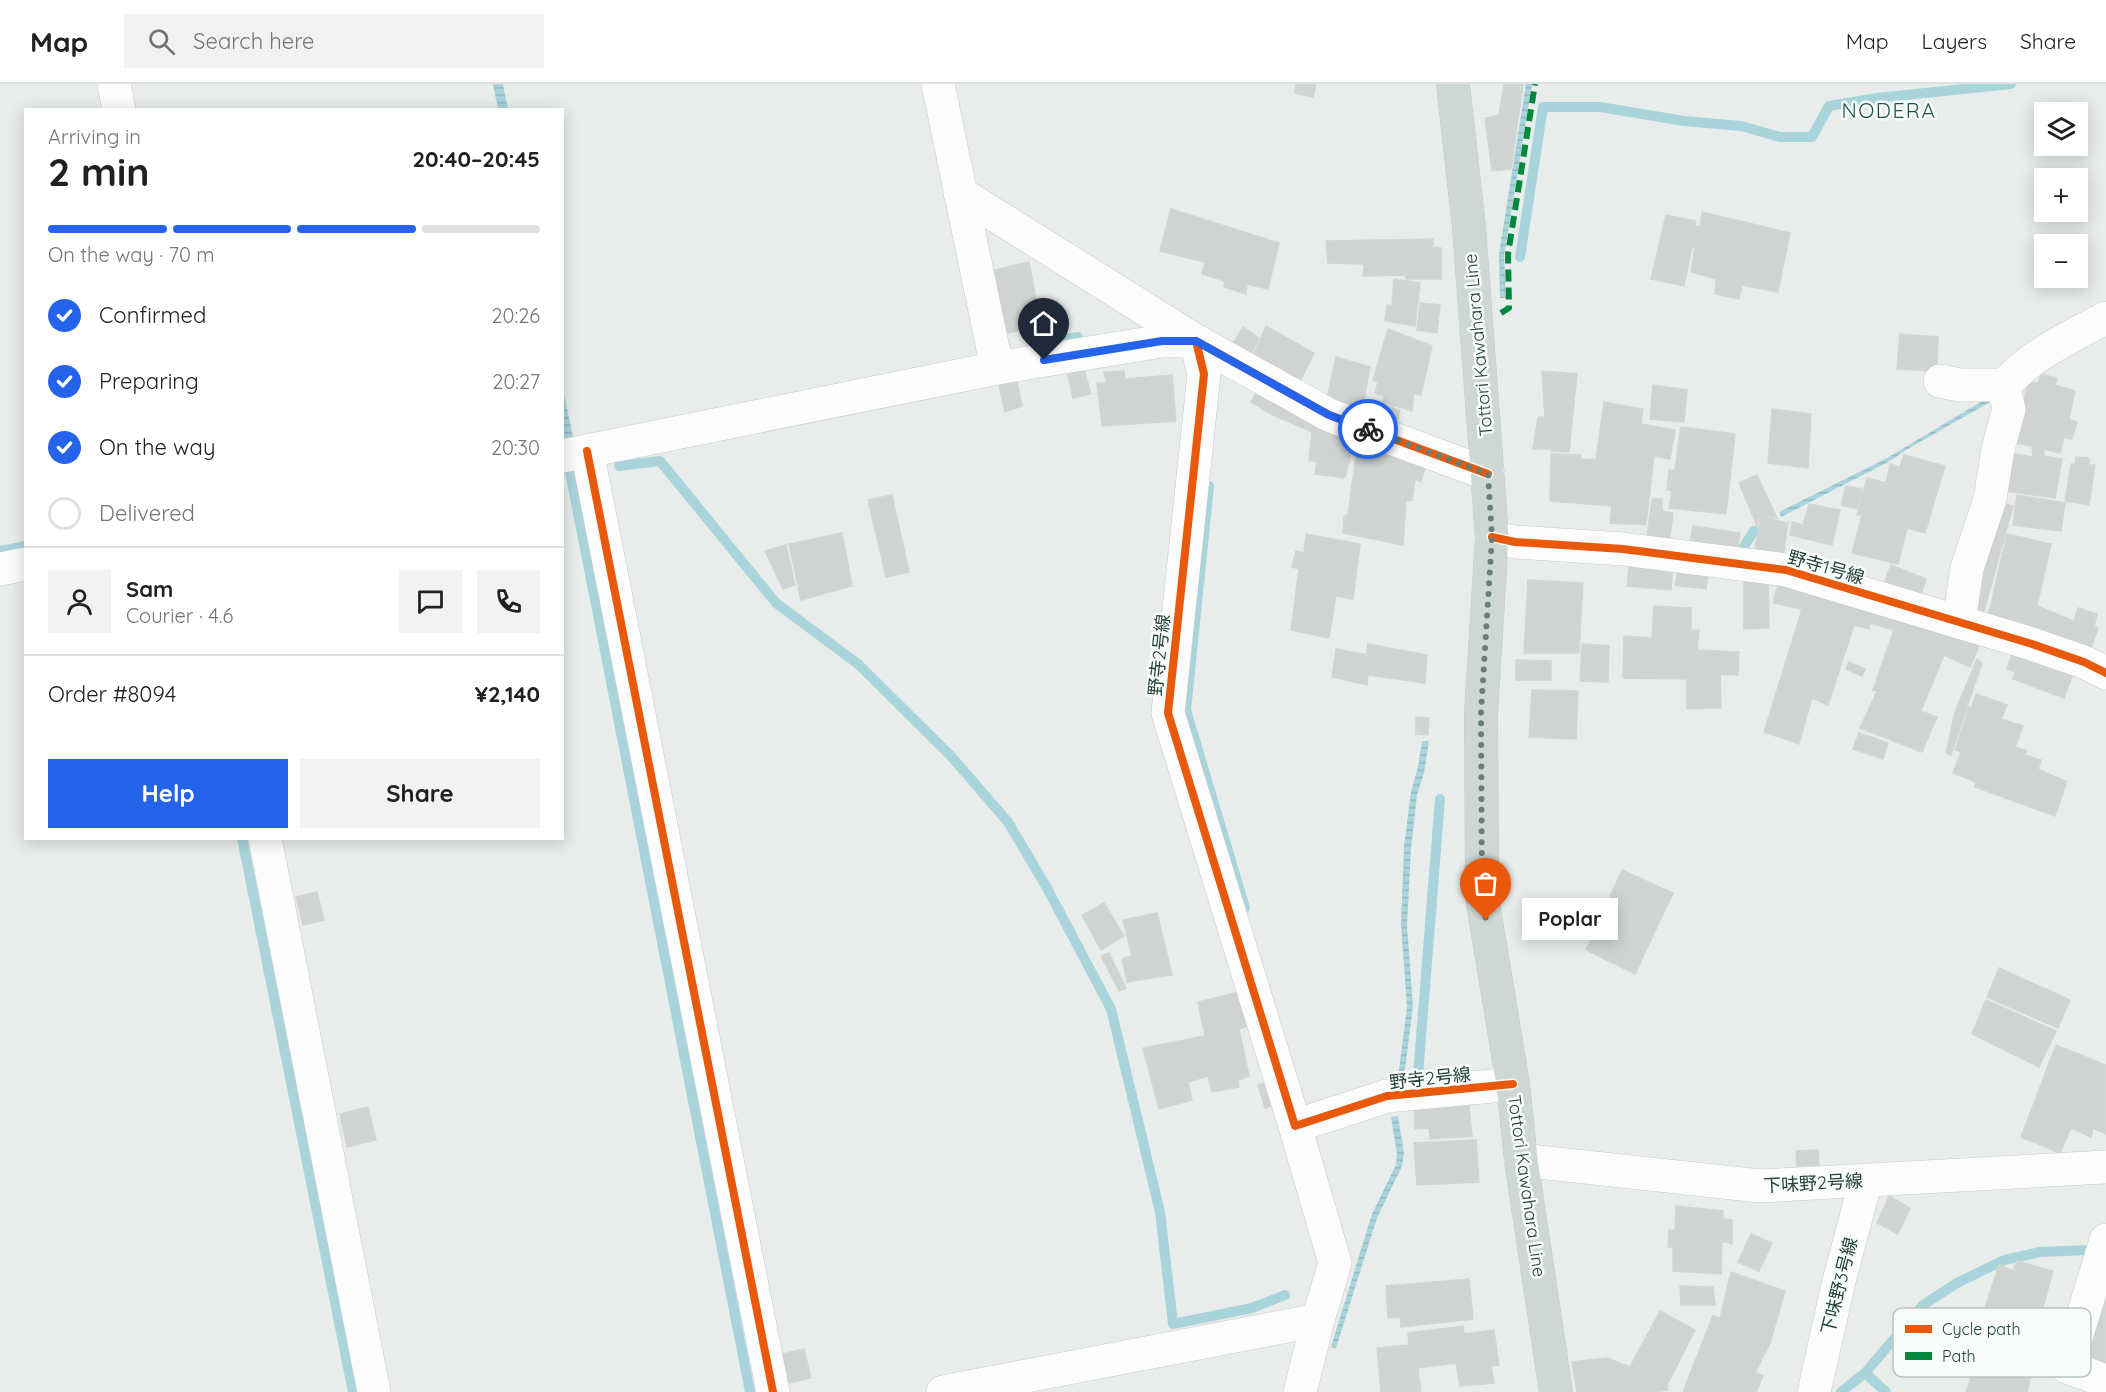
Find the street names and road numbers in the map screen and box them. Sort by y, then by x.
street label: Tottori Kawahara Line [1459,253,1497,437]
street label: 野寺1号線 [1785,545,1867,589]
street label: 野寺2号線 [1143,613,1175,697]
street label: 野寺2号線 [1388,1062,1472,1094]
street label: Tottori Kawahara Line [1503,1094,1551,1278]
street label: 下味野2号線 [1762,1169,1864,1197]
street label: 下味野3号線 [1816,1235,1862,1337]

